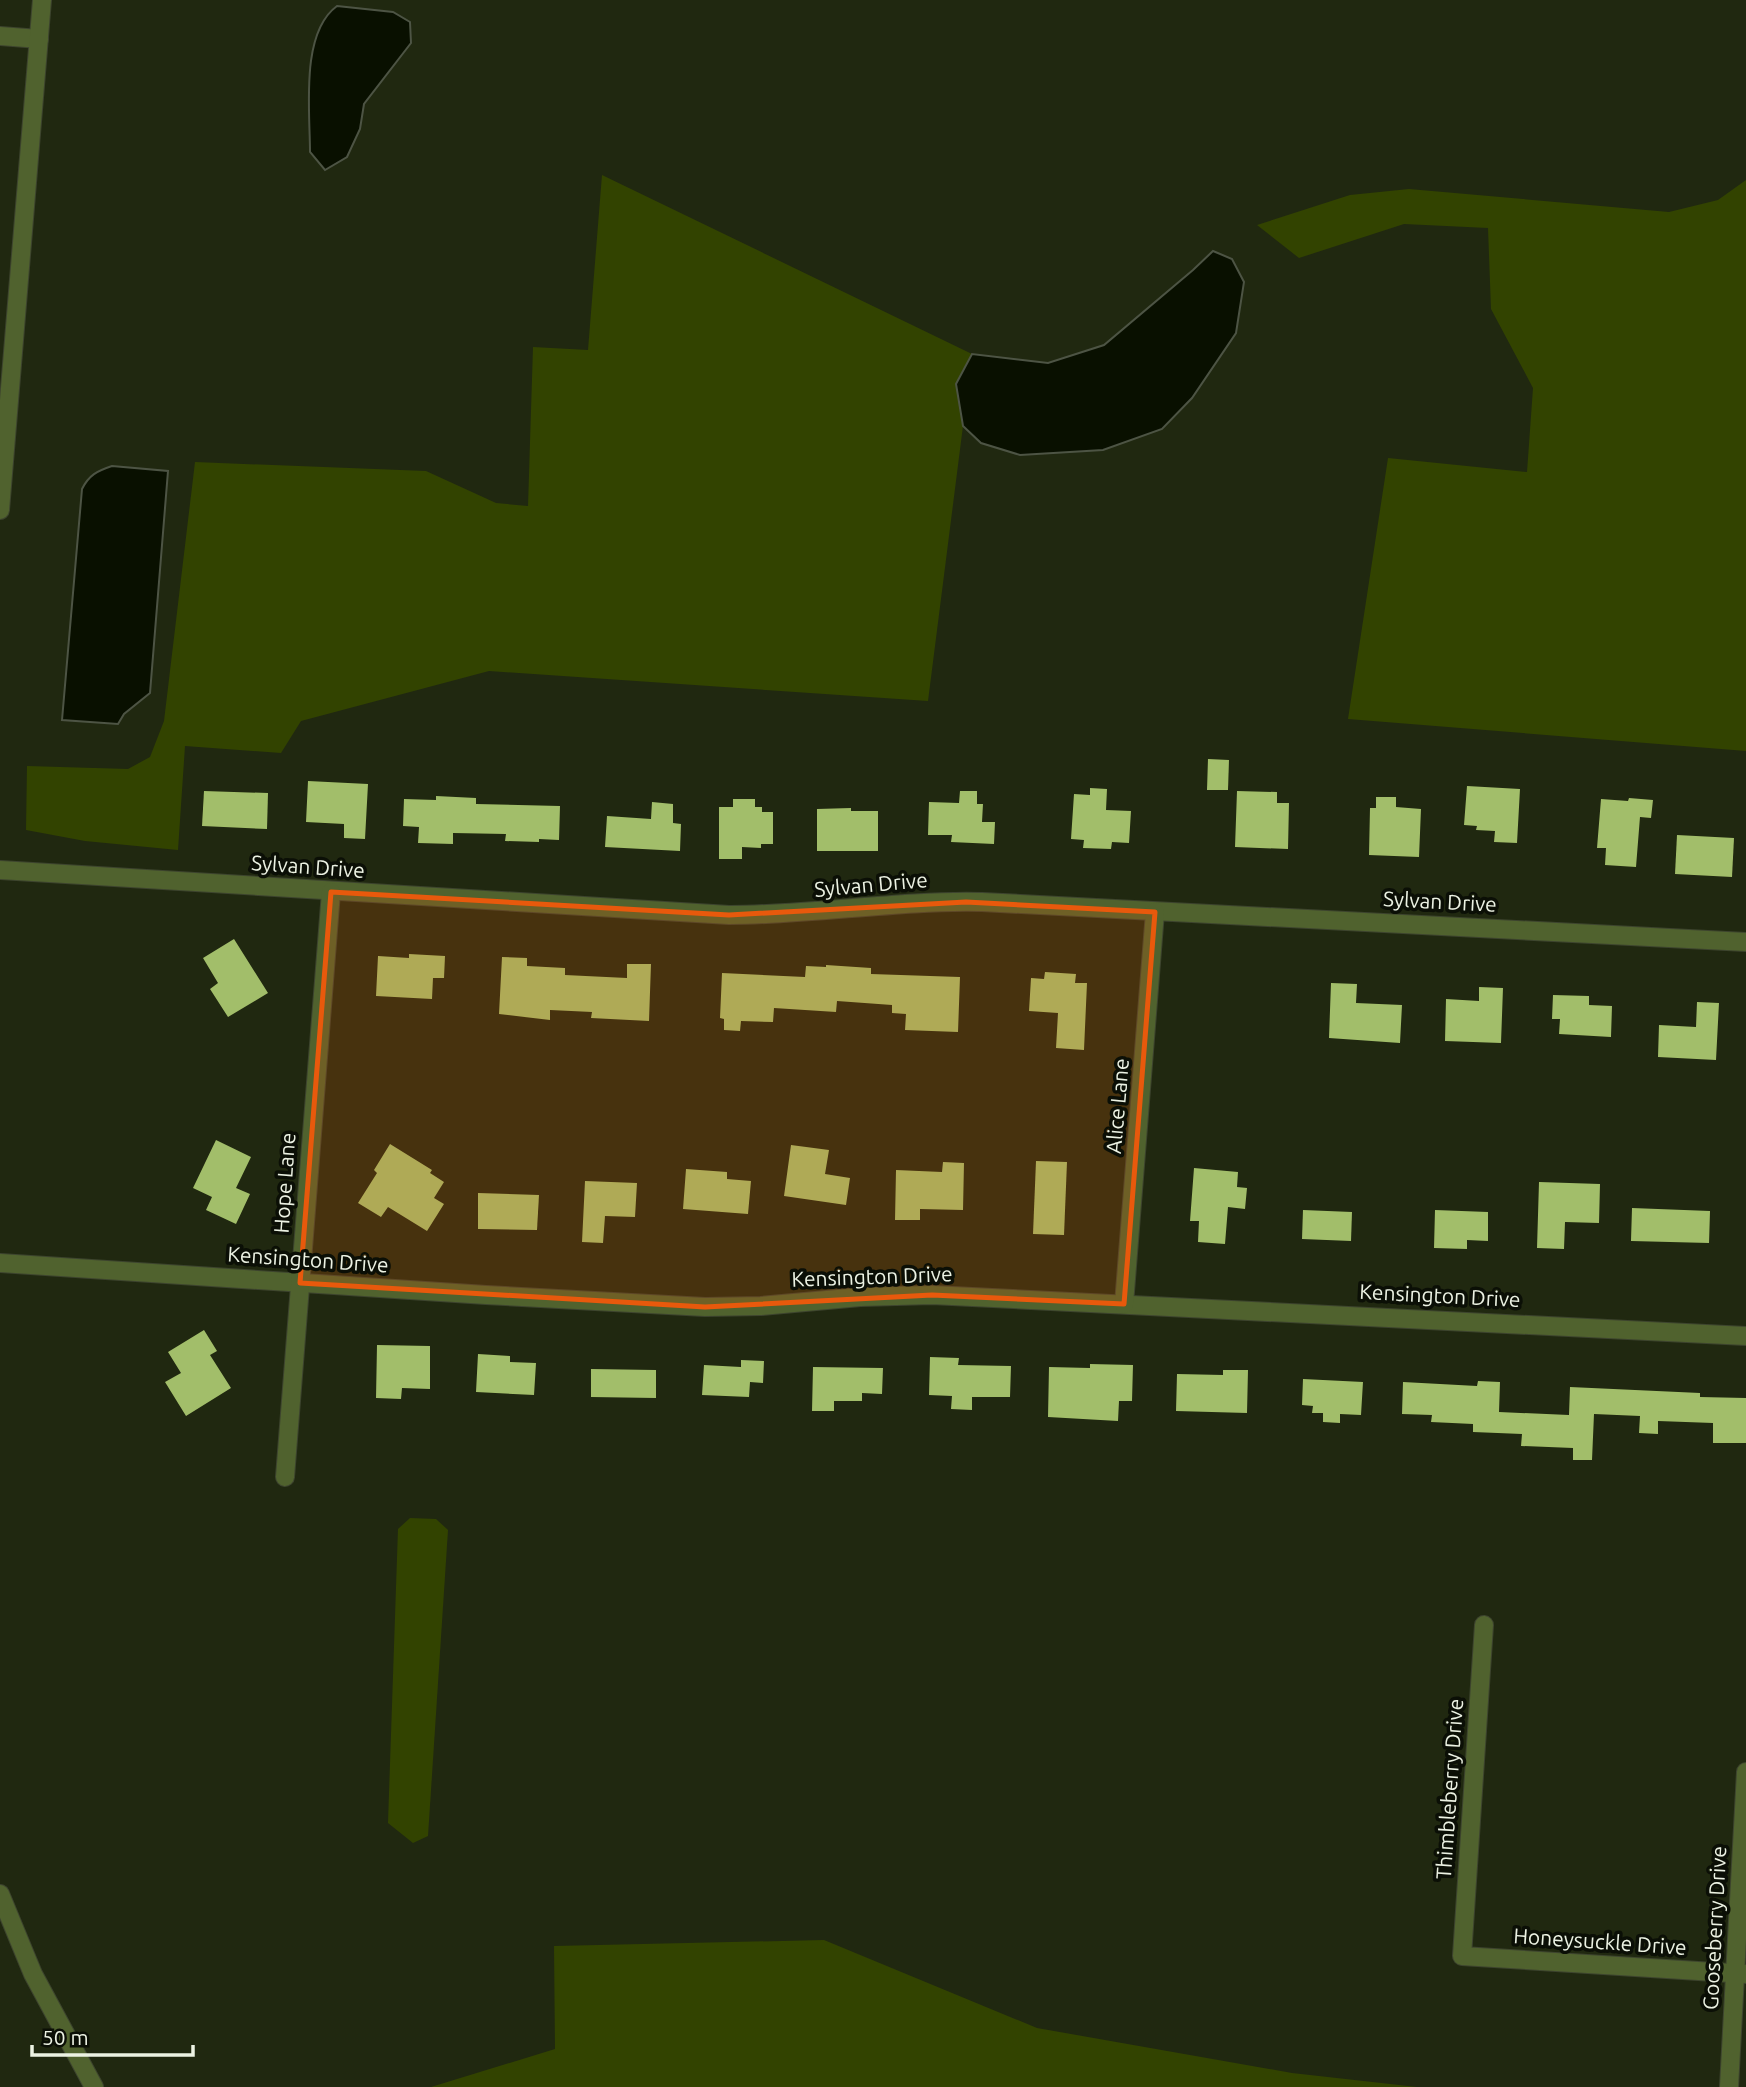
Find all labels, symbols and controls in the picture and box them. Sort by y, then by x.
street label: Sylvan Drive [250,850,366,882]
street label: Sylvan Drive [813,867,929,901]
street label: Sylvan Drive [1383,886,1498,916]
street label: Alice Lane [1101,1057,1133,1155]
street label: Hope Lane [269,1132,299,1234]
street label: Kensington Drive [227,1241,389,1277]
street label: Kensington Drive [791,1261,953,1291]
street label: Kensington Drive [1359,1279,1521,1311]
street label: Thimbleberry Drive [1431,1698,1467,1880]
street label: Gooseberry Drive [1698,1845,1730,2010]
street label: Honeysuckle Drive [1513,1923,1688,1959]
scale bar [32,2014,192,2058]
text: 50 m [42,2025,89,2049]

